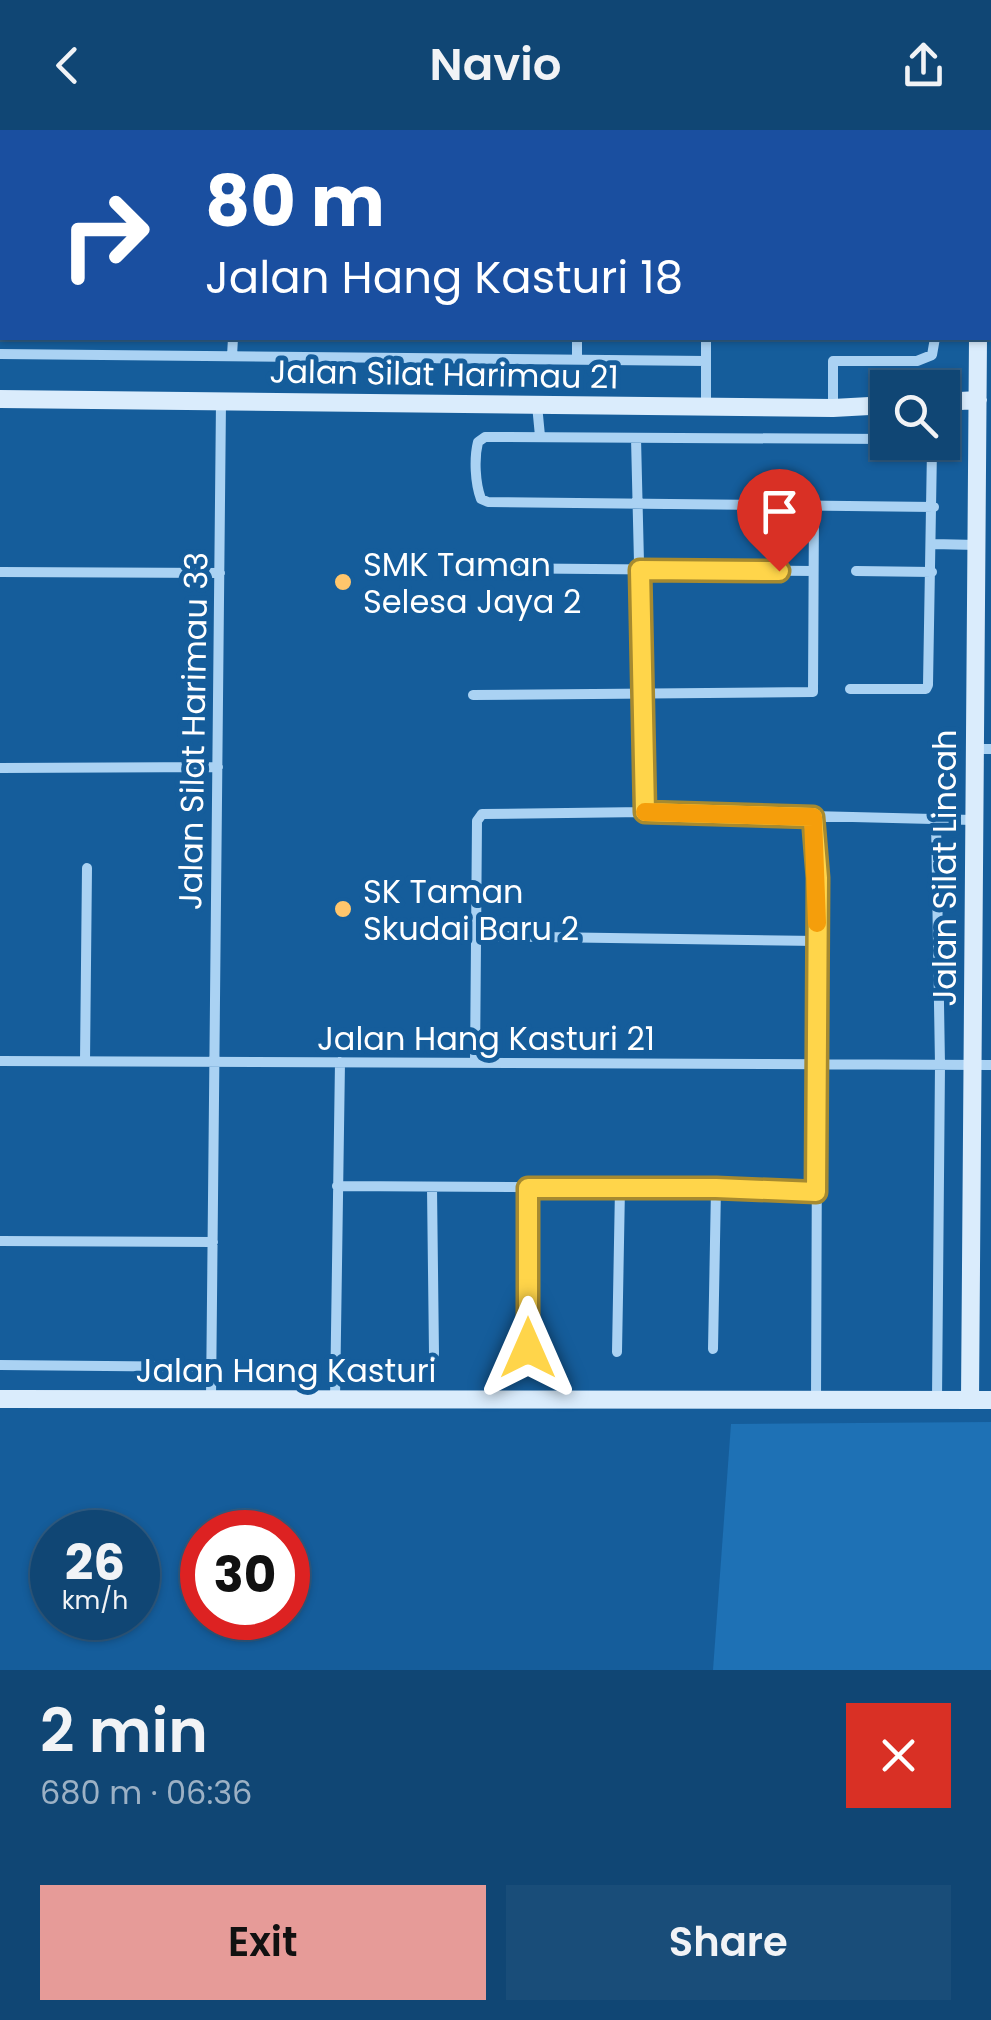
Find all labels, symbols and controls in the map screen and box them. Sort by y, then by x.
text: Navio [430,33,561,96]
icon: back [40,38,95,93]
icon: share [896,38,951,93]
text: 80 m [205,152,385,251]
icon: right [40,170,170,300]
text: Jalan Hang Kasturi 18 [205,246,683,309]
street label: Jalan Silat Harimau 21 [269,348,619,400]
map controls [870,370,960,460]
button: search [870,370,960,460]
pin [737,469,822,572]
icon: arrive [752,484,807,539]
place label: SMK Taman Selesa Jaya 2 [363,542,581,624]
street label: Jalan Silat Harimau 33 [167,551,219,911]
marker: SMK Taman Selesa Jaya 2 [332,571,354,593]
street label: Jalan Silat Lincah [922,729,967,1007]
place label: SK Taman Skudai Baru 2 [363,869,579,951]
marker: SK Taman Skudai Baru 2 [332,898,354,920]
street label: Jalan Hang Kasturi 21 [317,1016,655,1061]
position arrow [476,1296,580,1400]
street label: Jalan Hang Kasturi [136,1348,437,1393]
speed limit sign: 30 [180,1510,310,1640]
text: 26 [65,1527,125,1598]
text: km/h [62,1583,128,1618]
text: 2 min [40,1689,208,1773]
button: close [846,1703,951,1808]
text: 680 m · 06:36 [40,1770,252,1815]
button: Exit [40,1885,486,2000]
button: Share [506,1885,951,2000]

